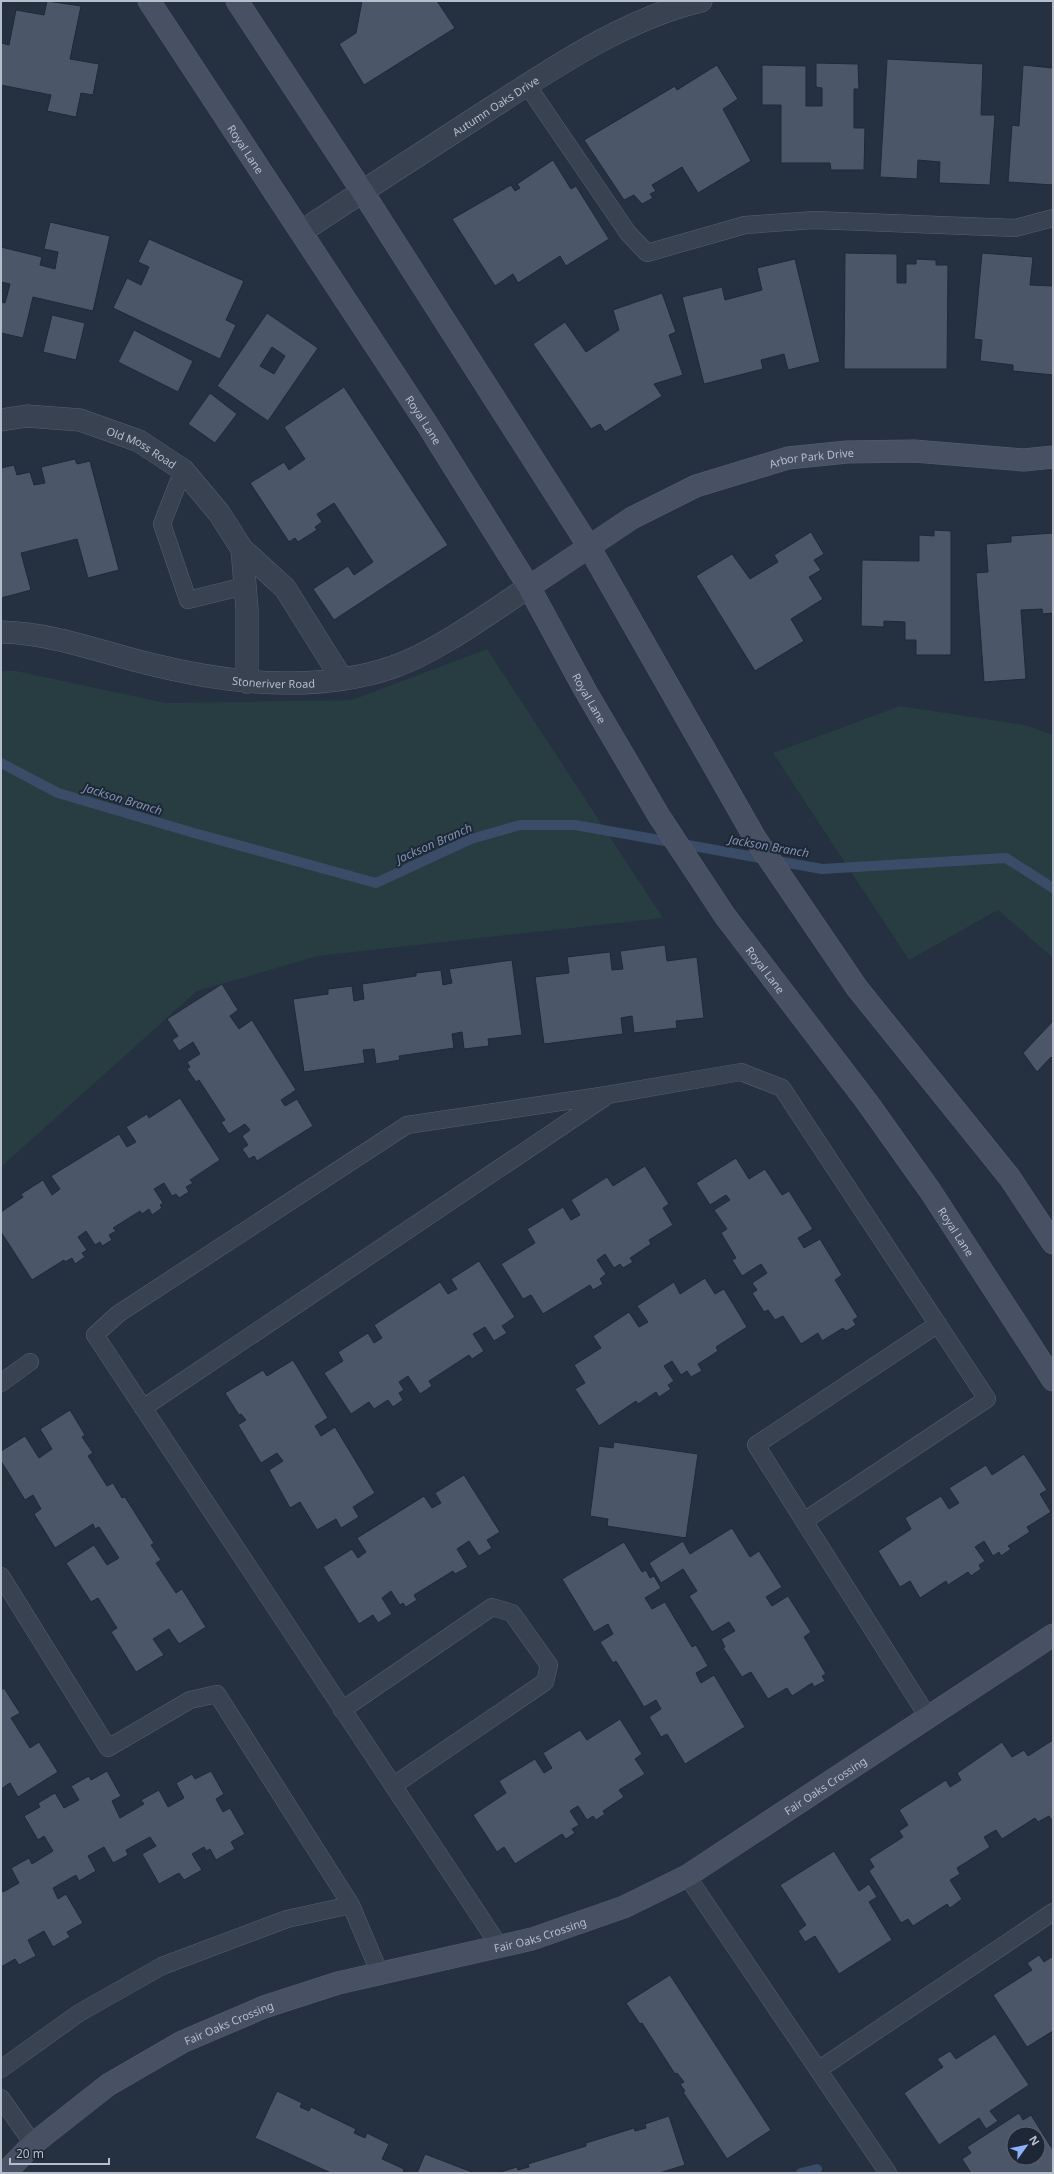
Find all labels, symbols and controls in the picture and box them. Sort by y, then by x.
street label: Autumn Oaks Drive [449,72,542,139]
street label: Royal Lane [225,121,268,176]
street label: Royal Lane [403,392,445,447]
street label: Old Moss Road [105,423,180,471]
street label: Arbor Park Drive [767,444,854,471]
street label: Royal Lane [570,670,610,726]
street label: Stoneriver Road [231,672,315,691]
water label: Jackson Branch [80,778,164,819]
water label: Jackson Branch [392,819,475,868]
water label: Jackson Branch [725,830,811,861]
street label: Royal Lane [743,943,789,996]
street label: Royal Lane [935,1204,978,1259]
street label: Fair Oaks Crossing [781,1753,869,1818]
street label: Fair Oaks Crossing [492,1913,588,1955]
street label: Fair Oaks Crossing [182,1997,275,2048]
north arrow [1006,2126,1046,2166]
text: N [1026,2132,1044,2148]
scale bar [10,2140,109,2166]
text: 20 m [16,2145,44,2162]

